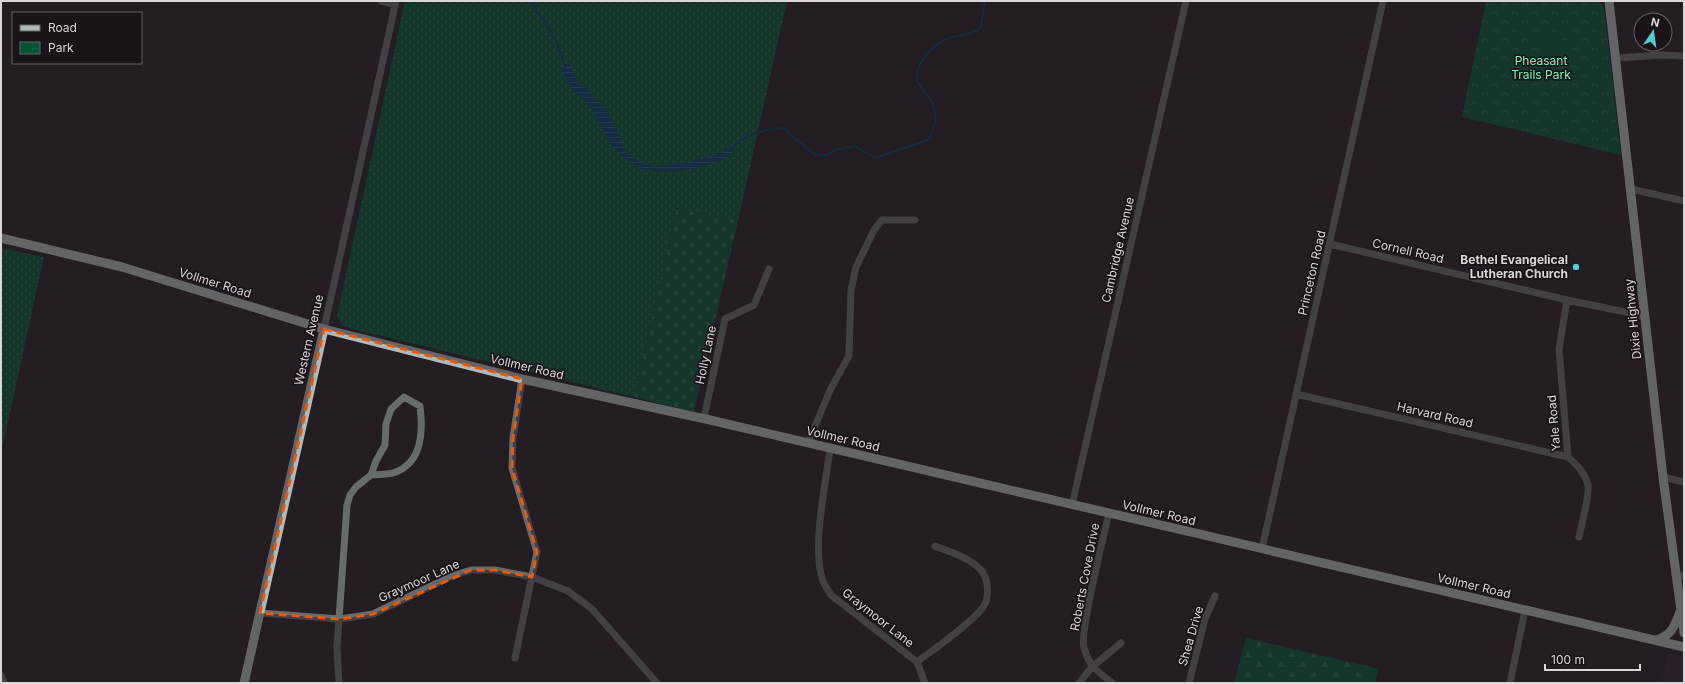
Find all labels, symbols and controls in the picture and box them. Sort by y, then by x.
legend [12,12,142,64]
north arrow [1633,12,1673,52]
text: N [1650,14,1661,30]
text: Road [48,20,77,35]
text: Park [48,40,74,55]
park label: Pheasant Trails Park [1511,53,1571,82]
street label: Cambridge Avenue [1098,195,1137,304]
street label: Princeton Road [1294,229,1329,317]
street label: Cornell Road [1371,235,1445,266]
place label: Bethel Evangelical Lutheran Church [1460,252,1568,281]
marker: Bethel Evangelical Lutheran Church [1571,262,1581,272]
street label: Vollmer Road [177,264,253,301]
street label: Dixie Highway [1621,278,1644,360]
street label: Western Avenue [291,293,326,387]
street label: Holly Lane [692,324,719,386]
street label: Vollmer Road [489,351,565,382]
street label: Yale Road [1544,394,1563,452]
street label: Harvard Road [1396,398,1475,431]
street label: Vollmer Road [805,423,881,454]
street label: Vollmer Road [1121,497,1197,528]
street label: Roberts Cove Drive [1067,522,1102,632]
street label: Graymoor Lane [376,556,462,605]
street label: Vollmer Road [1436,570,1512,601]
street label: Graymoor Lane [839,585,917,650]
street label: Shea Drive [1175,604,1206,668]
scale bar [1545,646,1640,672]
text: 100 m [1551,652,1585,667]

